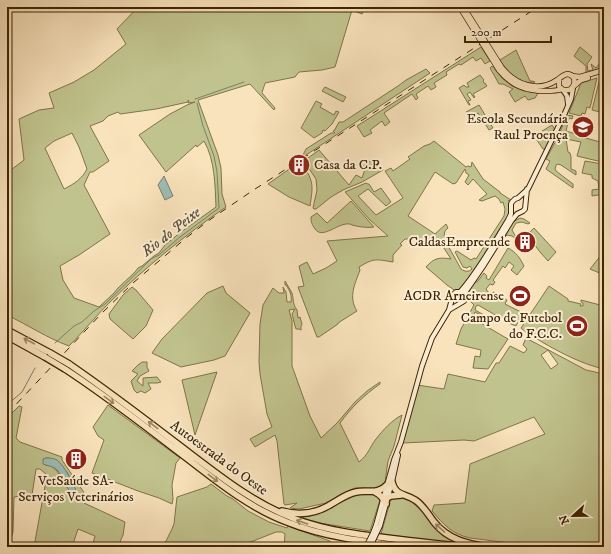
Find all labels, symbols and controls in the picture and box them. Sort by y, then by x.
scale bar [465,18,551,44]
text: 200 m [471,25,501,40]
place label: Escola Secundária Raul Proença [467,110,568,144]
school or university icon: Escola Secundária Raul Proença [570,114,596,140]
building icon: Casa da C.P. [286,152,312,178]
place label: Casa da C.P. [314,156,382,174]
water label: Rio do Peixe [137,202,205,262]
building icon: CaldasEmpreende [512,229,538,255]
place label: CaldasEmpreende [409,233,510,251]
sports icon: ACDR Arneirense [507,283,533,309]
place label: ACDR Arneirense [404,287,504,305]
place label: Campo de Futebol do F.C.C. [461,309,563,343]
sports icon: Campo de Futebol do F.C.C. [564,313,590,339]
one-way arrow [23,337,35,344]
one-way arrow [103,395,114,404]
street label: Autoestrada do Oeste [167,416,272,500]
one-way arrow [147,421,158,429]
building icon: VetSaúde SA- Serviços Veterinários [63,446,89,472]
place label: VetSaúde SA- Serviços Veterinários [18,472,134,506]
one-way arrow [207,474,218,482]
north arrow [553,496,593,536]
text: N [556,513,573,526]
one-way arrow [296,517,308,525]
one-way arrow [435,523,445,533]

